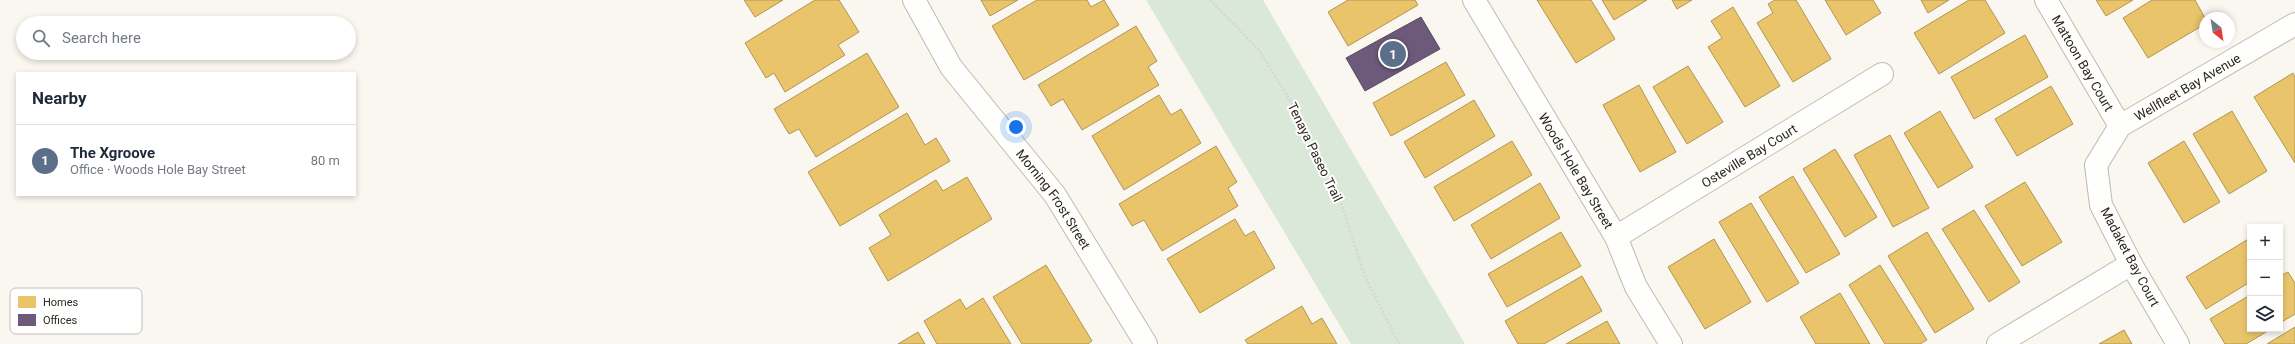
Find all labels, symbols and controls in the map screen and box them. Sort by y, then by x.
street label: Mattoon Bay Court [2049,12,2117,114]
north arrow [2199,12,2235,48]
search box [16,16,356,60]
icon: search [30,27,52,49]
text: Search here [62,29,141,47]
pin: 1 [1380,39,1406,69]
street label: Wellfleet Bay Avenue [2132,50,2243,124]
text: Nearby [32,88,87,108]
street label: Tenaya Paseo Trail [1284,100,1346,204]
street label: Woods Hole Bay Street [1536,110,1617,231]
your location [1006,117,1026,137]
street label: Osteville Bay Court [1699,121,1800,190]
text: The Xgroove [70,144,155,162]
street label: Morning Frost Street [1013,146,1094,252]
text: 1 [41,153,49,168]
text: 80 m [311,153,340,168]
text: Office · Woods Hole Bay Street [70,162,246,177]
street label: Madaket Bay Court [2098,205,2162,309]
map controls [2247,224,2283,332]
button: + [2247,224,2283,260]
button: − [2247,260,2283,296]
legend [10,288,142,334]
text: Homes [43,296,79,309]
button: layers [2247,296,2283,332]
text: Offices [43,314,78,327]

